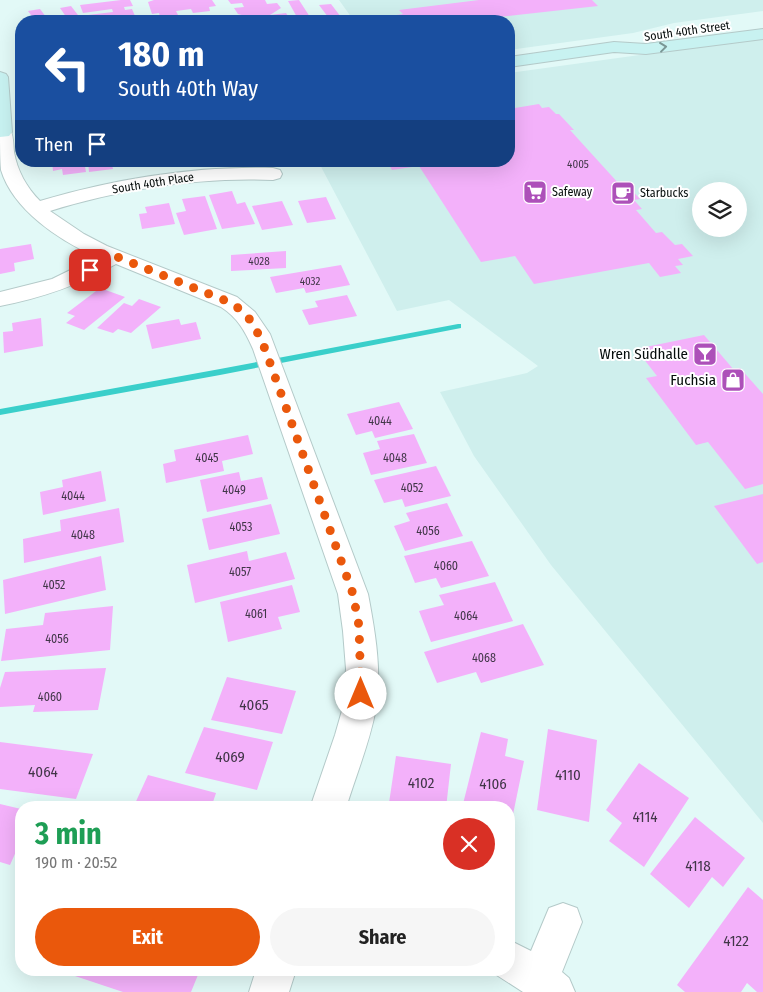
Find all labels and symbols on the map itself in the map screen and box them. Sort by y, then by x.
street label: South 40th Street [643,18,731,44]
one-way arrow [659,42,667,53]
house number: 4005 [567,158,589,171]
street label: South 40th Place [111,170,195,196]
supermarket icon: Safeway [522,179,548,205]
cafe icon: Starbucks [610,180,636,206]
place label: Safeway [552,185,593,199]
place label: Starbucks [640,186,688,200]
pin [69,249,111,291]
house number: 4028 [248,255,270,268]
house number: 4032 [300,275,320,288]
bar icon: Wren Südhalle [692,341,718,367]
place label: Wren Südhalle [599,345,688,363]
shop icon: Fuchsia [720,367,746,393]
place label: Fuchsia [670,371,716,389]
house number: 4044 [368,414,392,428]
house number: 4045 [195,451,219,465]
house number: 4048 [383,451,407,465]
house number: 4052 [401,481,423,495]
house number: 4049 [222,483,246,497]
house number: 4044 [61,489,85,503]
house number: 4053 [230,520,252,534]
house number: 4056 [416,524,440,538]
house number: 4048 [71,528,95,542]
house number: 4060 [434,559,458,573]
house number: 4057 [229,565,251,579]
house number: 4052 [43,578,65,592]
house number: 4061 [245,607,267,621]
house number: 4064 [454,609,478,623]
house number: 4056 [45,632,69,646]
house number: 4068 [472,651,496,665]
position arrow [334,667,386,719]
house number: 4060 [38,690,62,704]
house number: 4065 [239,696,269,714]
house number: 4069 [215,748,245,766]
house number: 4064 [28,763,58,781]
house number: 4110 [555,766,581,784]
house number: 4102 [408,774,435,792]
house number: 4106 [479,775,507,793]
house number: 4114 [632,808,658,826]
house number: 4118 [685,857,711,875]
house number: 4122 [723,932,749,950]

